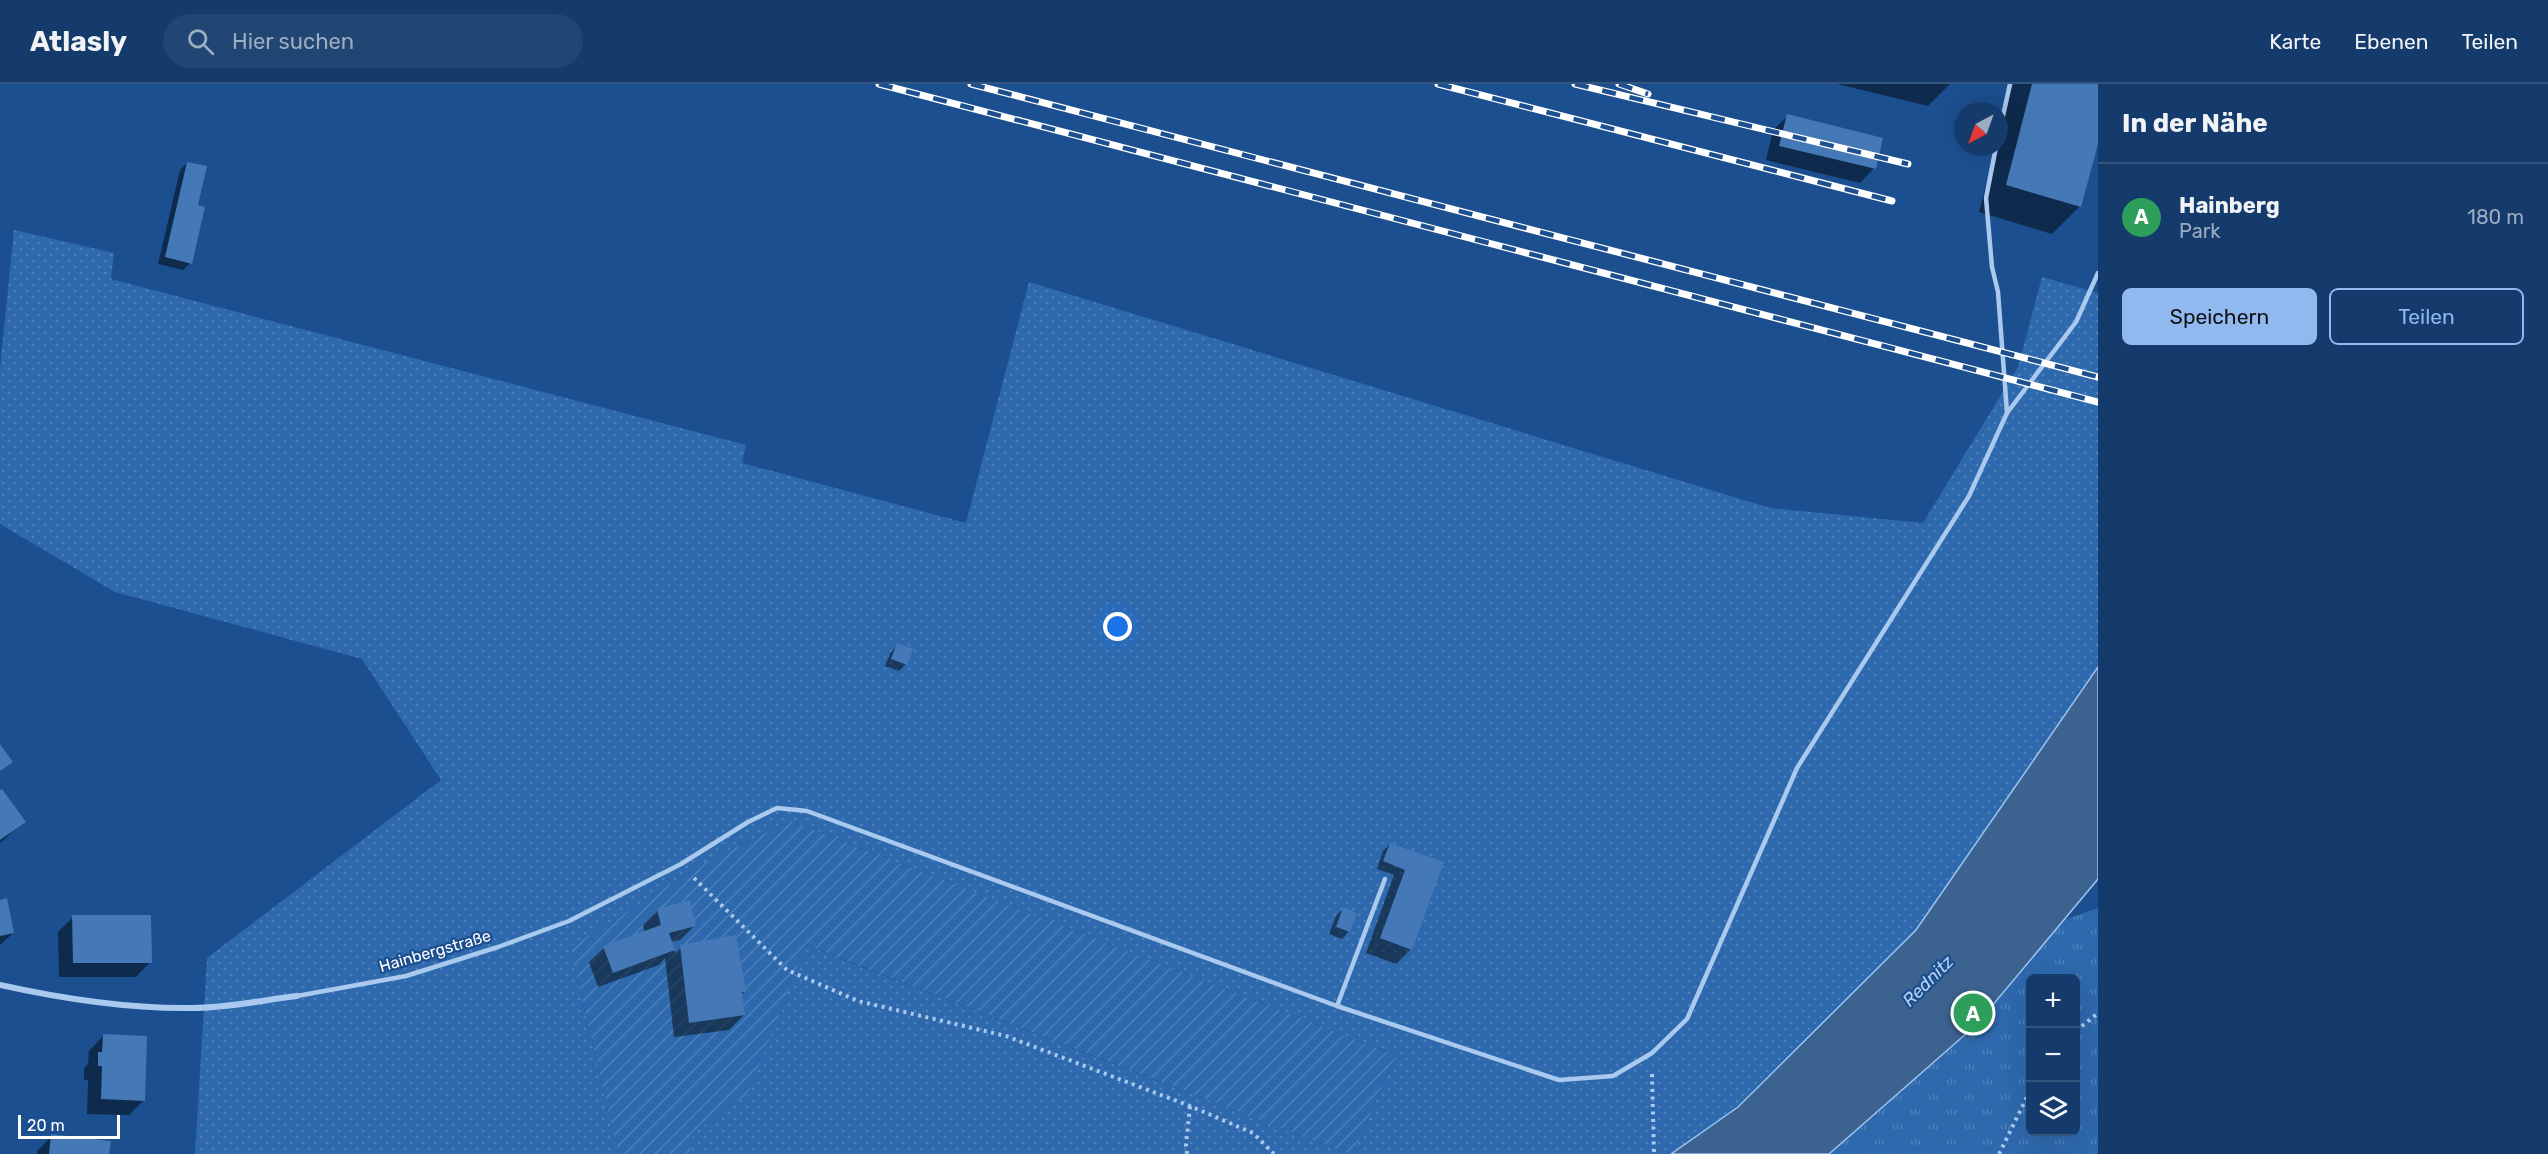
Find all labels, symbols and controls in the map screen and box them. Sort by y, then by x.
search box [163,14,583,68]
text: Atlasly [30,25,127,58]
icon: search [184,25,217,58]
text: Hier suchen [232,28,354,55]
text: Karte [2269,29,2321,54]
text: Ebenen [2354,29,2428,54]
text: Teilen [2461,29,2518,54]
north arrow [1954,102,2008,156]
text: In der Nähe [2122,108,2268,139]
text: Hainberg [2179,192,2280,219]
text: A [2134,205,2149,229]
text: 180 m [2467,205,2524,229]
text: Park [2179,219,2221,243]
button: Speichern [2122,288,2317,345]
button: Teilen [2329,288,2524,345]
your location [1103,612,1132,641]
street label: Hainbergstraße [377,926,493,976]
water label: Rednitz [1898,951,1958,1011]
map controls [2026,974,2080,1136]
button: + [2026,974,2080,1028]
pin: A [1954,990,1992,1036]
button: − [2026,1028,2080,1082]
button: layers [2026,1082,2080,1136]
scale bar [18,1112,120,1140]
text: 20 m [27,1116,65,1135]

